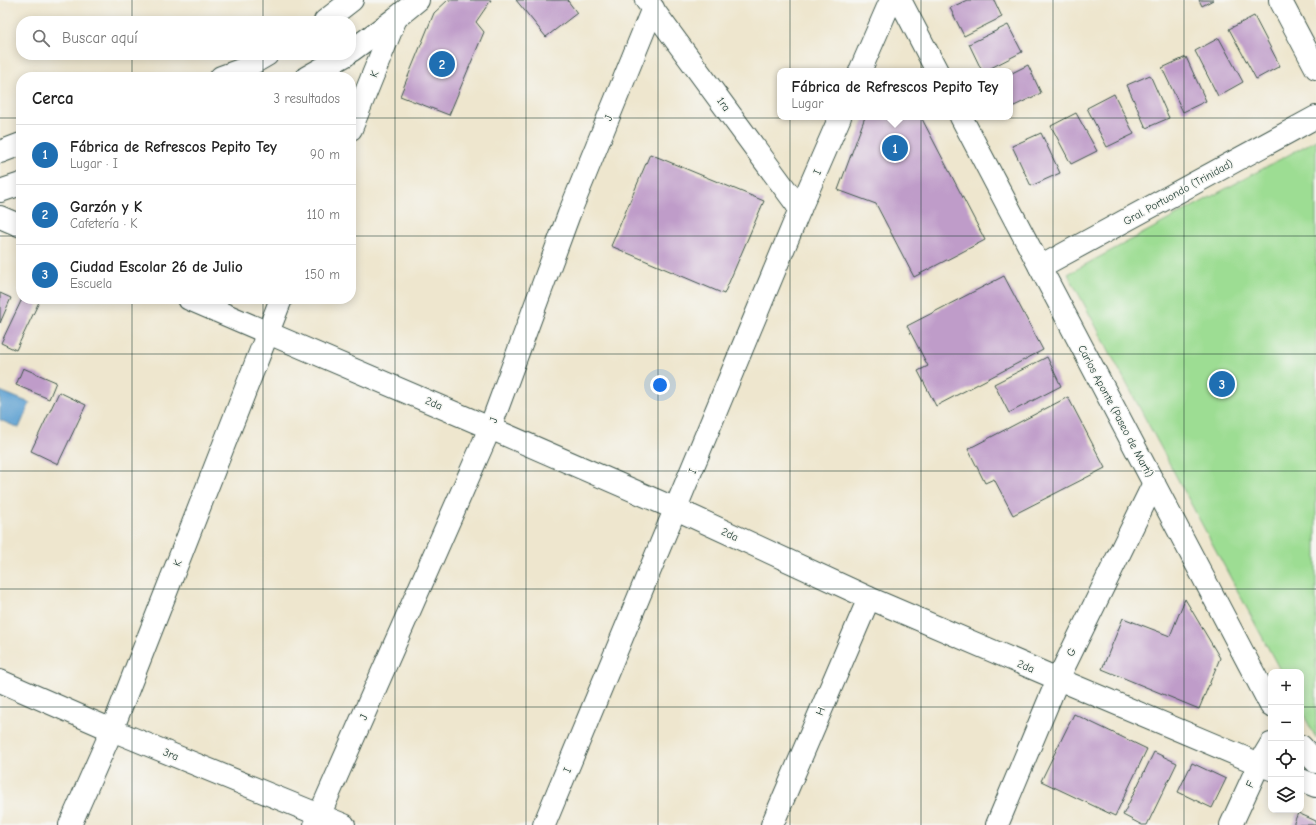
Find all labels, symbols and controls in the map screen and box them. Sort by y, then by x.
search box [16,16,356,60]
icon: search [30,27,52,49]
text: Buscar aquí [62,29,138,47]
pin: 2 [429,49,455,79]
popup [777,68,1013,120]
street label: K [367,69,382,79]
text: Fábrica de Refrescos Pepito Tey [792,78,998,96]
text: Cerca [32,89,74,108]
text: 3 resultados [274,91,340,106]
street label: 1ra [714,95,733,114]
text: Lugar [792,96,823,111]
street label: J [601,113,615,123]
pin: 1 [882,133,908,163]
text: Fábrica de Refrescos Pepito Tey [70,138,277,156]
text: 1 [42,147,48,162]
text: 90 m [310,147,340,162]
text: Lugar · I [70,156,118,171]
street label: Gral. Portuondo (Trinidad) [1121,157,1236,228]
street label: I [811,168,824,177]
text: Garzón y K [70,198,142,216]
text: 2 [42,207,48,222]
text: 110 m [307,207,340,222]
text: Cafetería · K [70,216,138,231]
text: Ciudad Escolar 26 de Julio [70,258,243,276]
text: 3 [42,267,48,282]
text: 150 m [305,267,340,282]
text: Escuela [70,276,112,291]
street label: Carlos Aponte (Paseo de Martí) [1075,343,1156,480]
pin: 3 [1209,369,1235,399]
your location [650,375,670,395]
street label: 2da [423,394,444,413]
street label: J [487,416,500,425]
street label: I [686,467,699,476]
street label: 2da [719,525,740,544]
street label: K [170,558,185,568]
street label: G [1064,646,1079,659]
street label: 2da [1015,657,1036,676]
map controls [1268,669,1304,813]
button: + [1268,669,1304,705]
street label: H [813,705,828,717]
button: − [1268,705,1304,741]
street label: J [356,712,370,722]
button: locate [1268,741,1304,777]
street label: 3ra [161,746,180,763]
street label: I [561,766,574,775]
button: layers [1268,777,1304,813]
street label: F [1243,778,1258,790]

